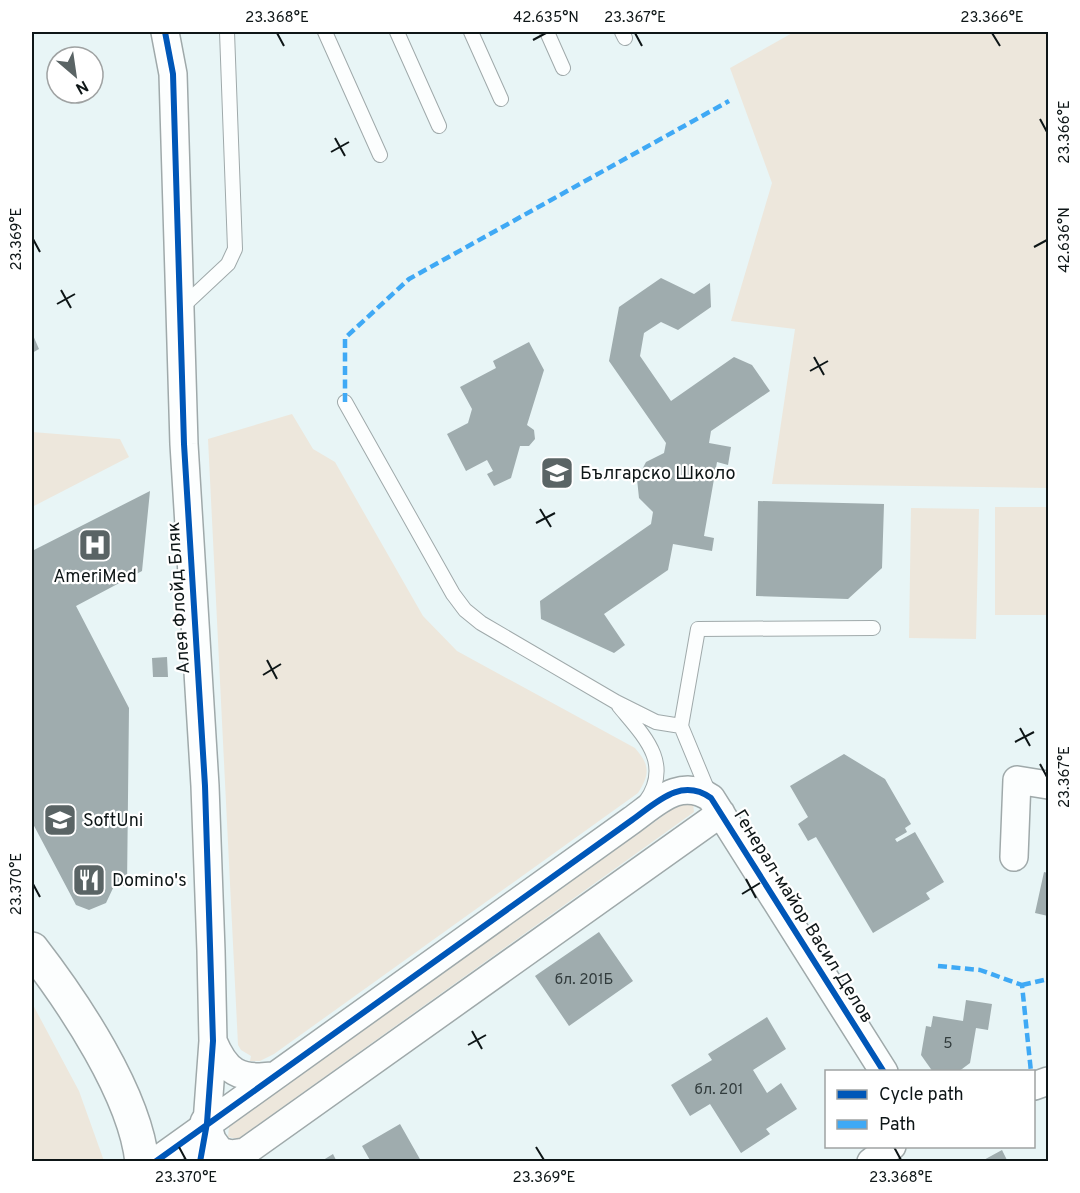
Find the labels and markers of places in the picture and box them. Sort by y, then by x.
school or university icon: Българско Школо [539,455,575,491]
place label: Българско Школо [580,463,736,486]
hospital icon: AmeriMed [77,527,113,563]
place label: AmeriMed [53,566,137,589]
school or university icon: SoftUni [42,802,78,838]
place label: SoftUni [83,810,143,833]
restaurant icon: Domino's [71,862,107,898]
place label: Domino's [112,870,187,893]

